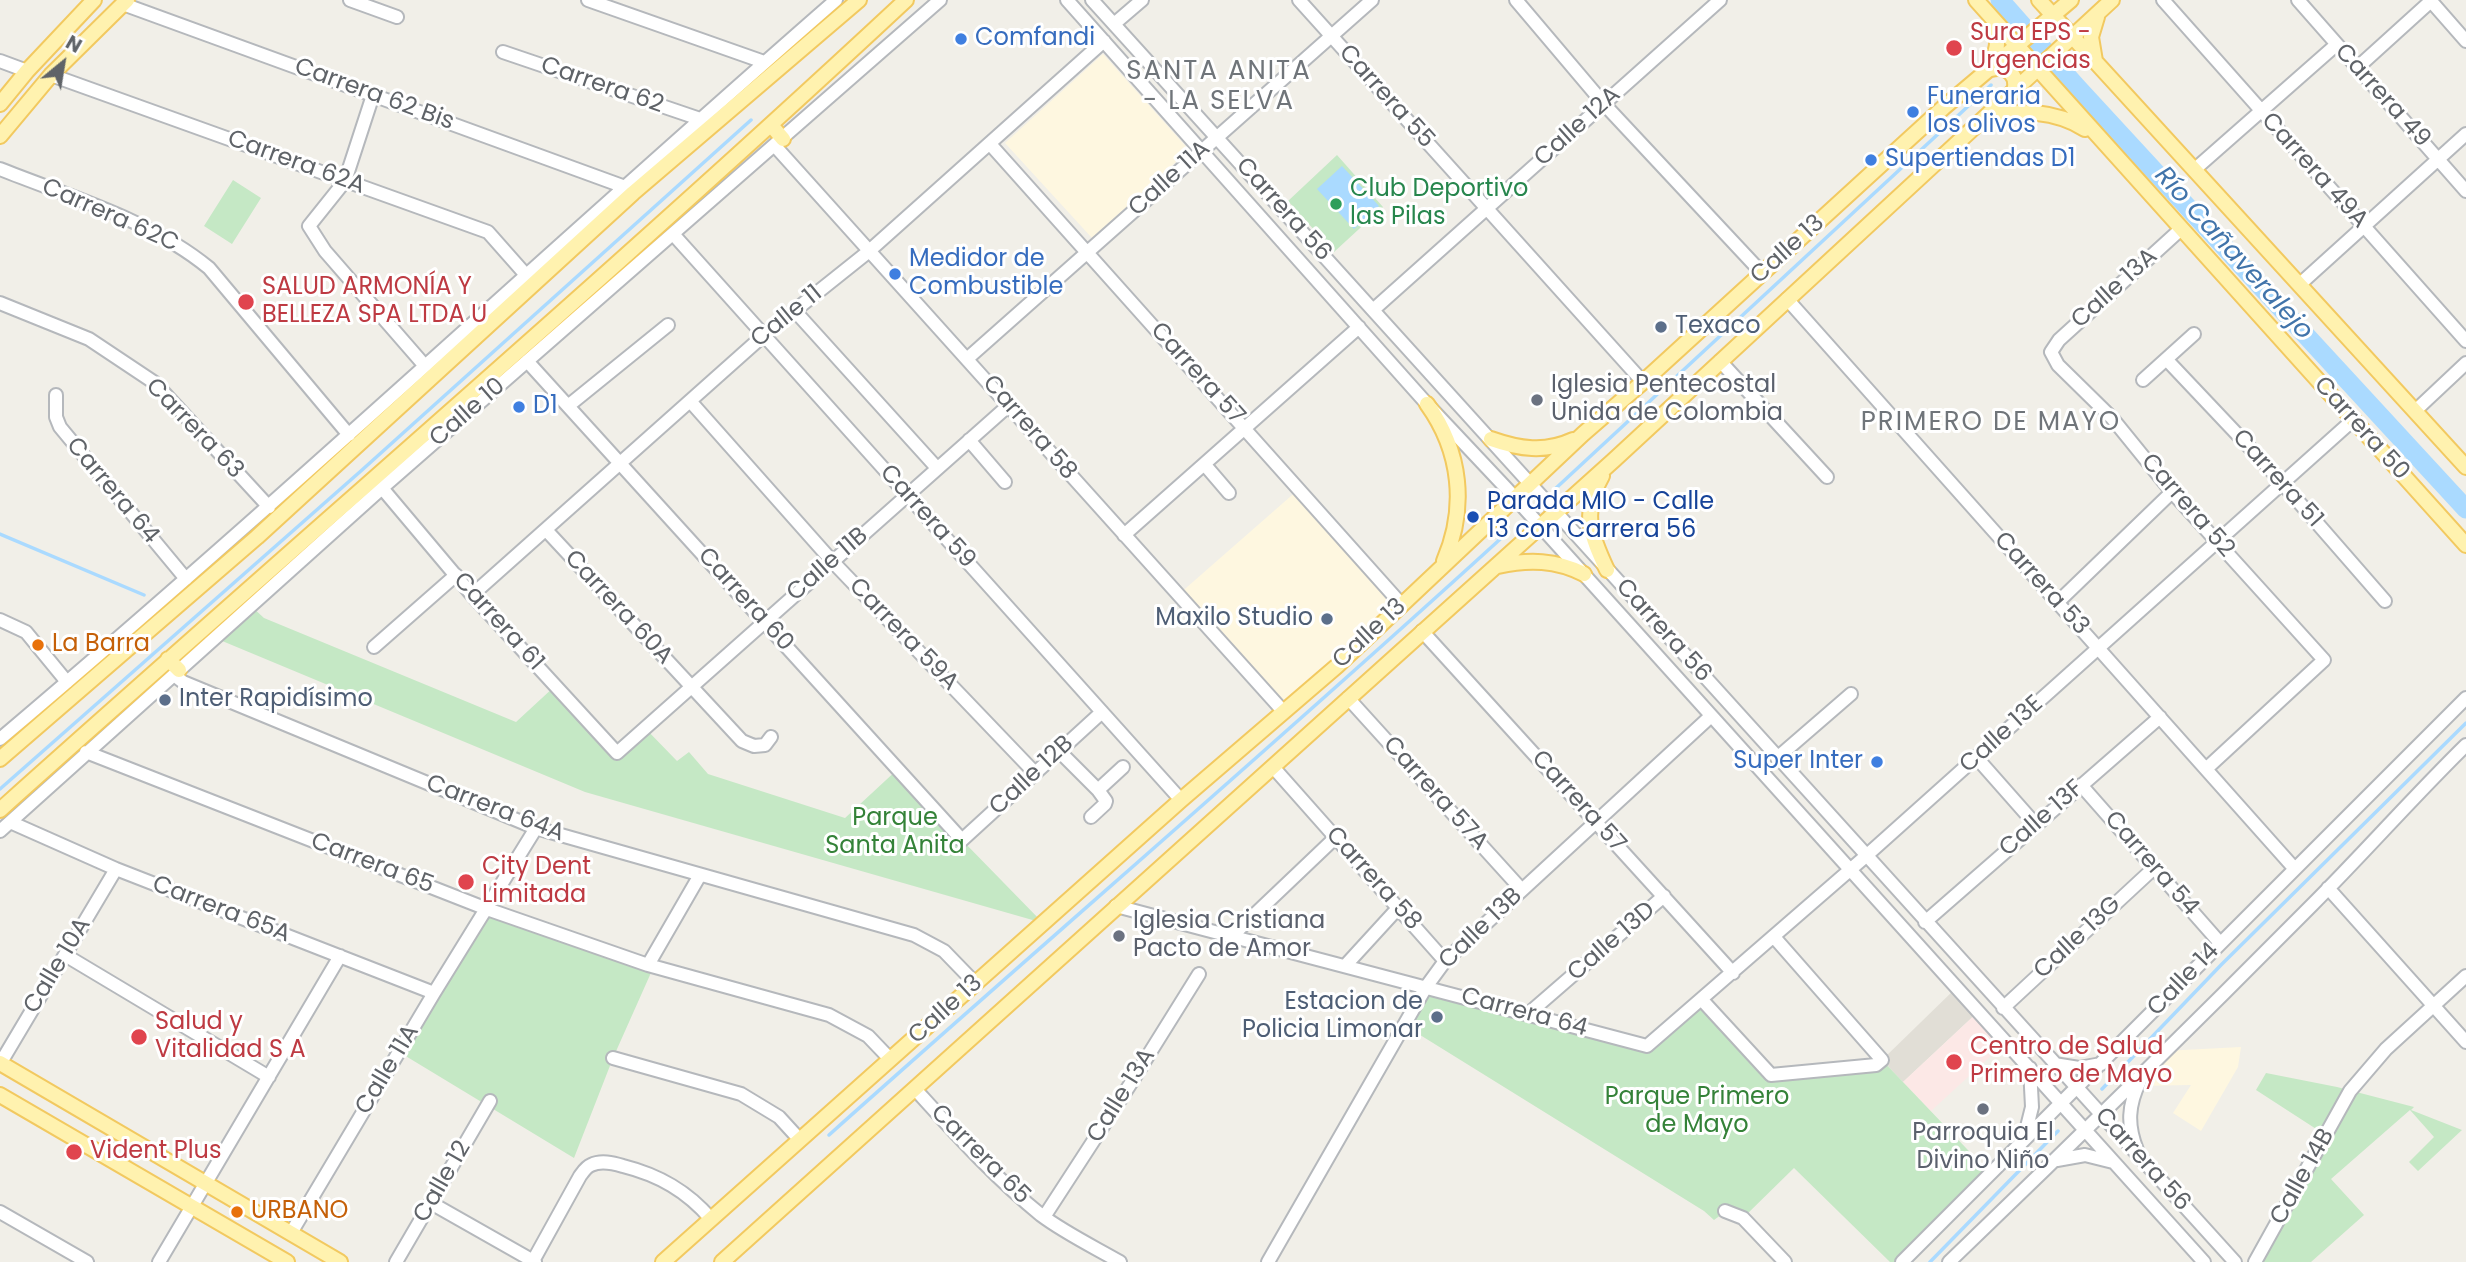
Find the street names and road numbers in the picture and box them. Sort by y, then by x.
street label: Carrera 49 [2328,38,2436,154]
street label: Carrera 55 [1332,39,1440,155]
street label: Carrera 62 [537,52,667,120]
street label: Carrera 62 Bis [290,53,458,137]
street label: Calle 12A [1529,81,1627,173]
street label: Carrera 49A [2255,107,2373,235]
street label: Carrera 62A [223,125,369,201]
street label: Calle 11A [1123,135,1217,223]
street label: Carrera 56 [1229,152,1337,268]
street label: Carrera 62C [37,173,183,259]
street label: Calle 13 [1745,209,1831,291]
street label: Calle 13A [2066,243,2164,335]
street label: Calle 11 [746,280,828,354]
street label: Carrera 57 [1144,317,1250,431]
street label: Carrera 58 [976,370,1082,486]
street label: Carrera 50 [2307,371,2415,487]
street label: Calle 10 [424,372,512,454]
street label: Carrera 63 [139,373,249,485]
street label: Carrera 51 [2226,424,2328,534]
street label: Carrera 64 [59,432,165,550]
street label: Carrera 52 [2134,448,2240,564]
street label: Carrera 59 [873,459,981,575]
street label: Calle 11B [782,522,874,608]
street label: Carrera 53 [1987,527,2095,641]
street label: Carrera 60 [691,542,799,658]
street label: Carrera 60A [558,545,678,671]
street label: Carrera 61 [446,567,550,677]
street label: Carrera 59A [842,573,964,697]
street label: Carrera 56 [1609,573,1717,689]
street label: Calle 13 [1327,593,1413,675]
street label: Calle 13E [1954,690,2050,780]
street label: Calle 12B [984,730,1080,822]
street label: Carrera 57A [1376,731,1494,857]
street label: Carrera 57 [1525,745,1631,859]
street label: Carrera 64A [422,769,568,849]
street label: Calle 13F [1994,775,2090,863]
street label: Carrera 54 [2098,806,2204,922]
street label: Carrera 58 [1319,821,1427,937]
street label: Carrera 65 [306,827,438,901]
street label: Carrera 65A [148,870,294,950]
street label: Calle 13B [1433,882,1529,976]
street label: Calle 13G [2029,891,2127,985]
street label: Calle 13D [1562,896,1662,988]
street label: Calle 10A [18,913,98,1019]
street label: Calle 14 [2142,937,2226,1023]
street label: Calle 13 [903,969,989,1051]
street label: Carrera 64 [1458,982,1590,1044]
street label: Calle 11A [350,1020,426,1120]
street label: Calle 13A [1082,1043,1162,1149]
street label: Carrera 65 [924,1099,1036,1211]
street label: Carrera 56 [2088,1102,2196,1218]
street label: Calle 14B [2265,1124,2341,1230]
street label: Calle 12 [408,1136,478,1228]

